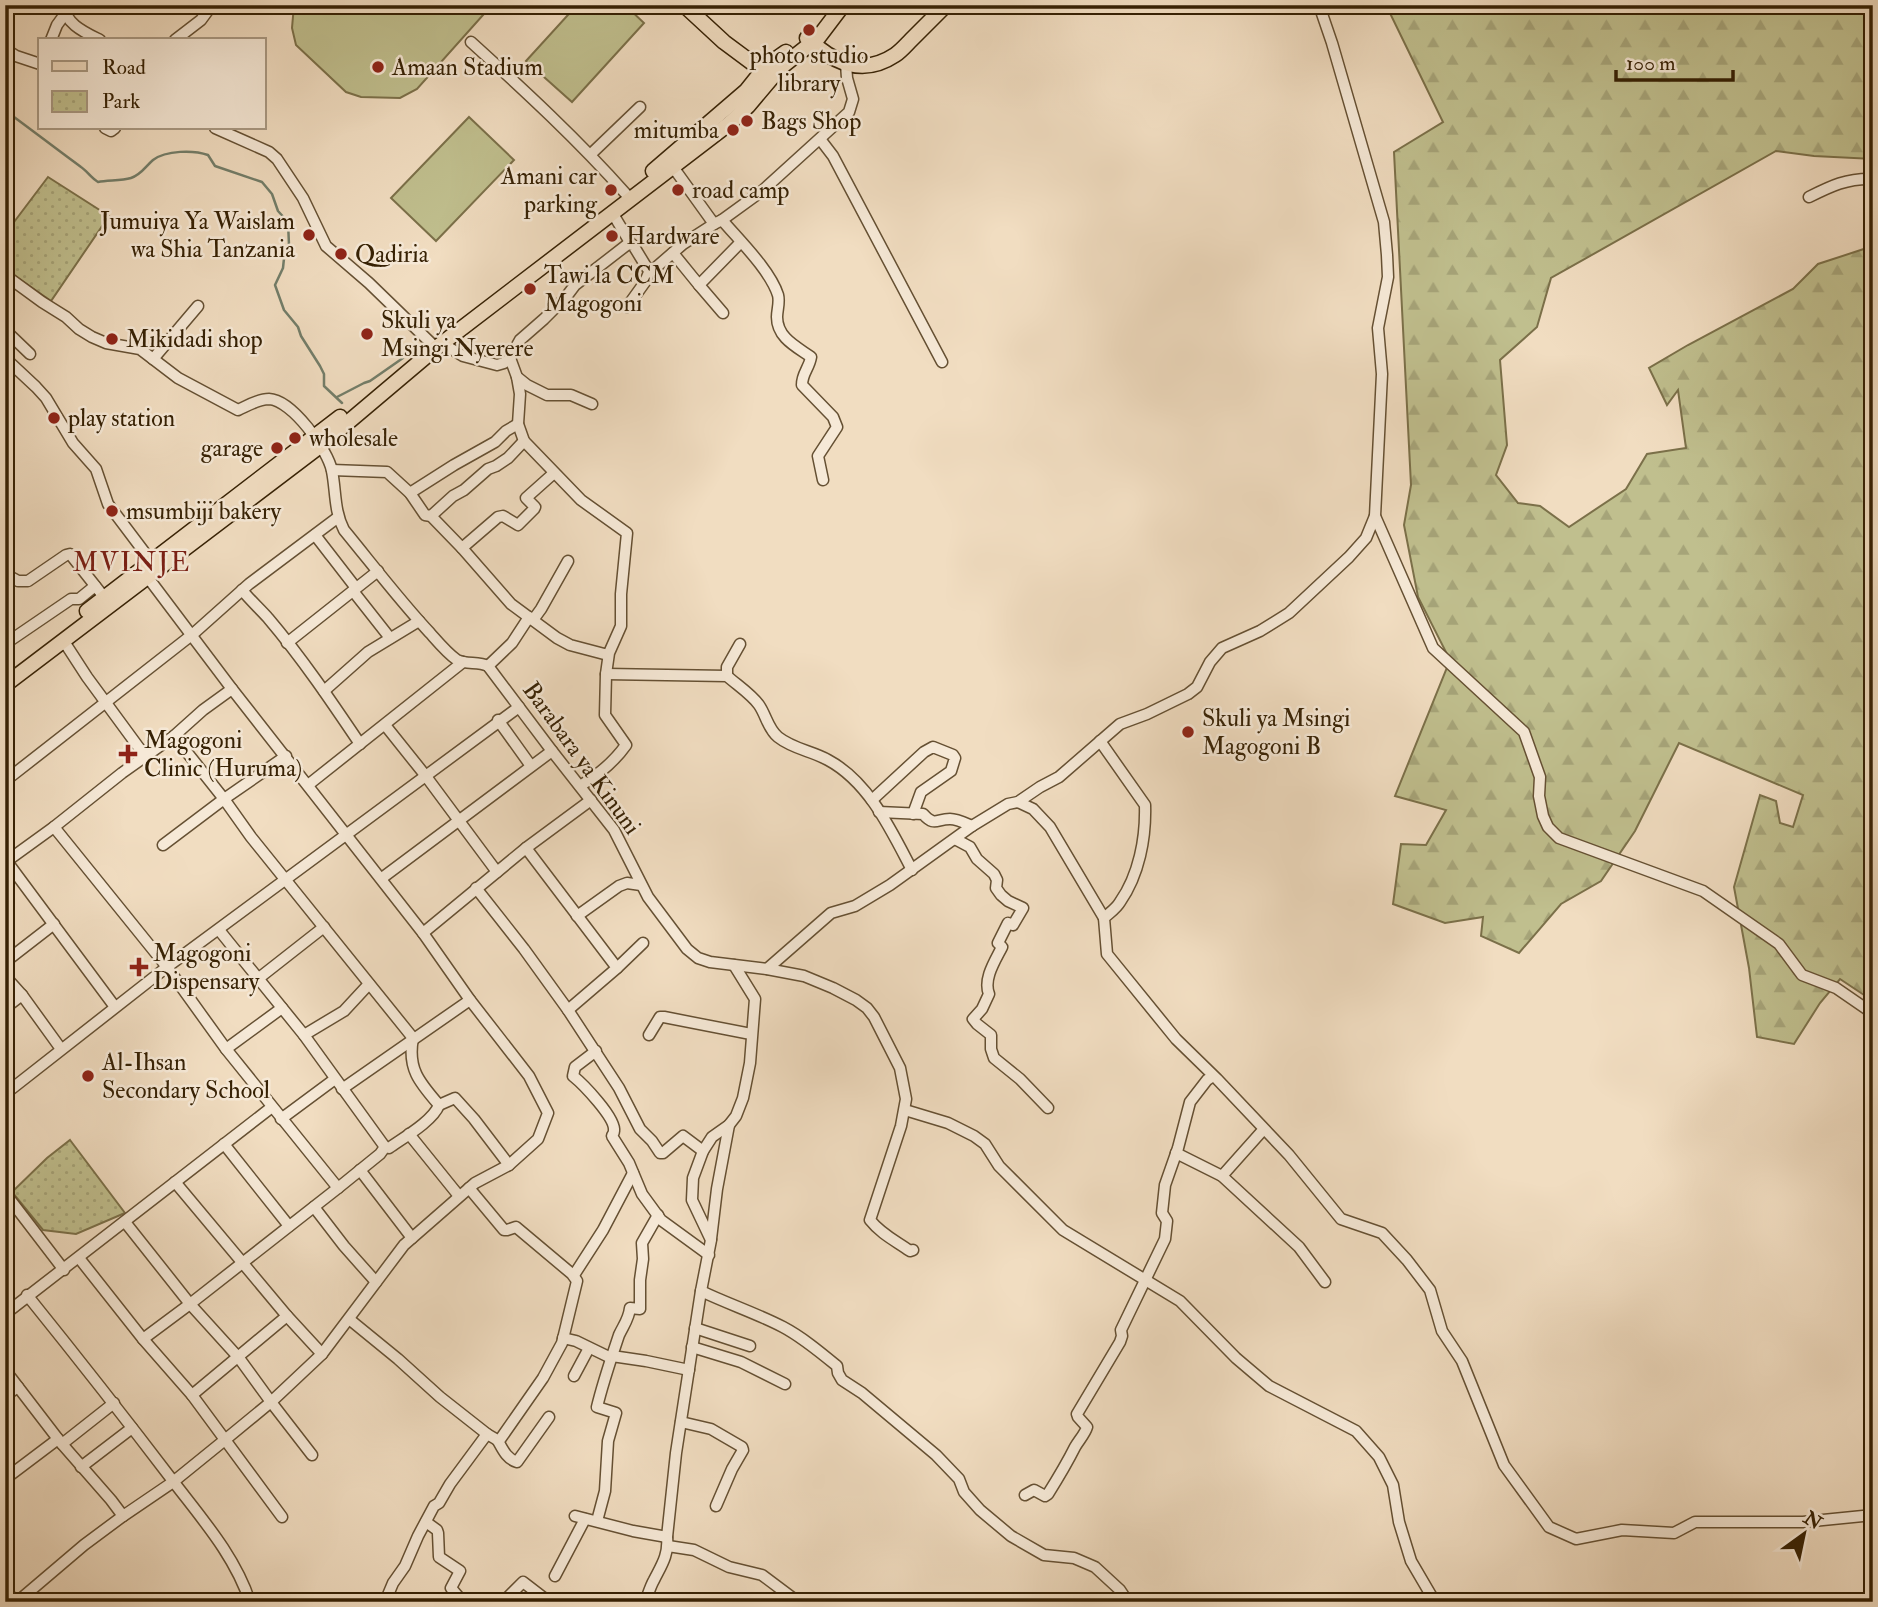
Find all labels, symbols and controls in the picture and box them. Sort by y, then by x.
marker: photo studio library [801,22,817,38]
legend [38,38,266,130]
scale bar [1616,38,1733,82]
place label: photo studio library [749,40,868,99]
text: 100 m [1626,50,1676,77]
place label: Amaan Stadium [391,52,544,83]
text: Road [102,54,147,81]
marker: Amaan Stadium [370,59,386,75]
text: Park [102,88,140,115]
place label: Bags Shop [761,106,861,137]
marker: Bags Shop [739,113,755,129]
place label: mitumba [634,115,720,146]
marker: mitumba [725,122,741,138]
place label: Amani car parking [500,161,598,220]
place label: road camp [692,175,789,206]
marker: Amani car parking [603,182,619,198]
marker: road camp [670,182,686,198]
place label: Jumuiya Ya Waislam wa Shia Tanzania [99,206,296,265]
place label: Hardware [626,221,720,252]
marker: Jumuiya Ya Waislam wa Shia Tanzania [301,227,317,243]
marker: Hardware [604,228,620,244]
place label: Qadiria [355,239,430,270]
marker: Qadiria [333,246,349,262]
place label: Tawi la CCM Magogoni [544,260,674,319]
marker: Tawi la CCM Magogoni [522,281,538,297]
place label: Skuli ya Msingi Nyerere [381,305,533,364]
place label: Mikidadi shop [126,324,263,355]
marker: Skuli ya Msingi Nyerere [359,326,375,342]
marker: Mikidadi shop [104,331,120,347]
place label: play station [67,403,175,434]
marker: play station [46,410,62,426]
place label: wholesale [309,423,398,454]
marker: wholesale [287,430,303,446]
place label: garage [201,433,263,464]
marker: garage [269,440,285,456]
place label: msumbiji bakery [126,496,282,527]
marker: msumbiji bakery [104,503,120,519]
district label: MVINJE [73,547,191,579]
street label: Barabara ya Kinuni [516,676,648,841]
place label: Skuli ya Msingi Magogoni B [1202,703,1350,762]
marker: Skuli ya Msingi Magogoni B [1180,724,1196,740]
place label: Magogoni Clinic (Huruma) [144,725,302,784]
marker: Magogoni Clinic (Huruma) [118,744,138,764]
place label: Magogoni Dispensary [153,938,260,997]
marker: Magogoni Dispensary [131,959,147,975]
place label: Al-Ihsan Secondary School [101,1047,270,1106]
marker: Al-Ihsan Secondary School [80,1068,96,1084]
north arrow [1770,1498,1840,1568]
text: N [1798,1505,1827,1536]

